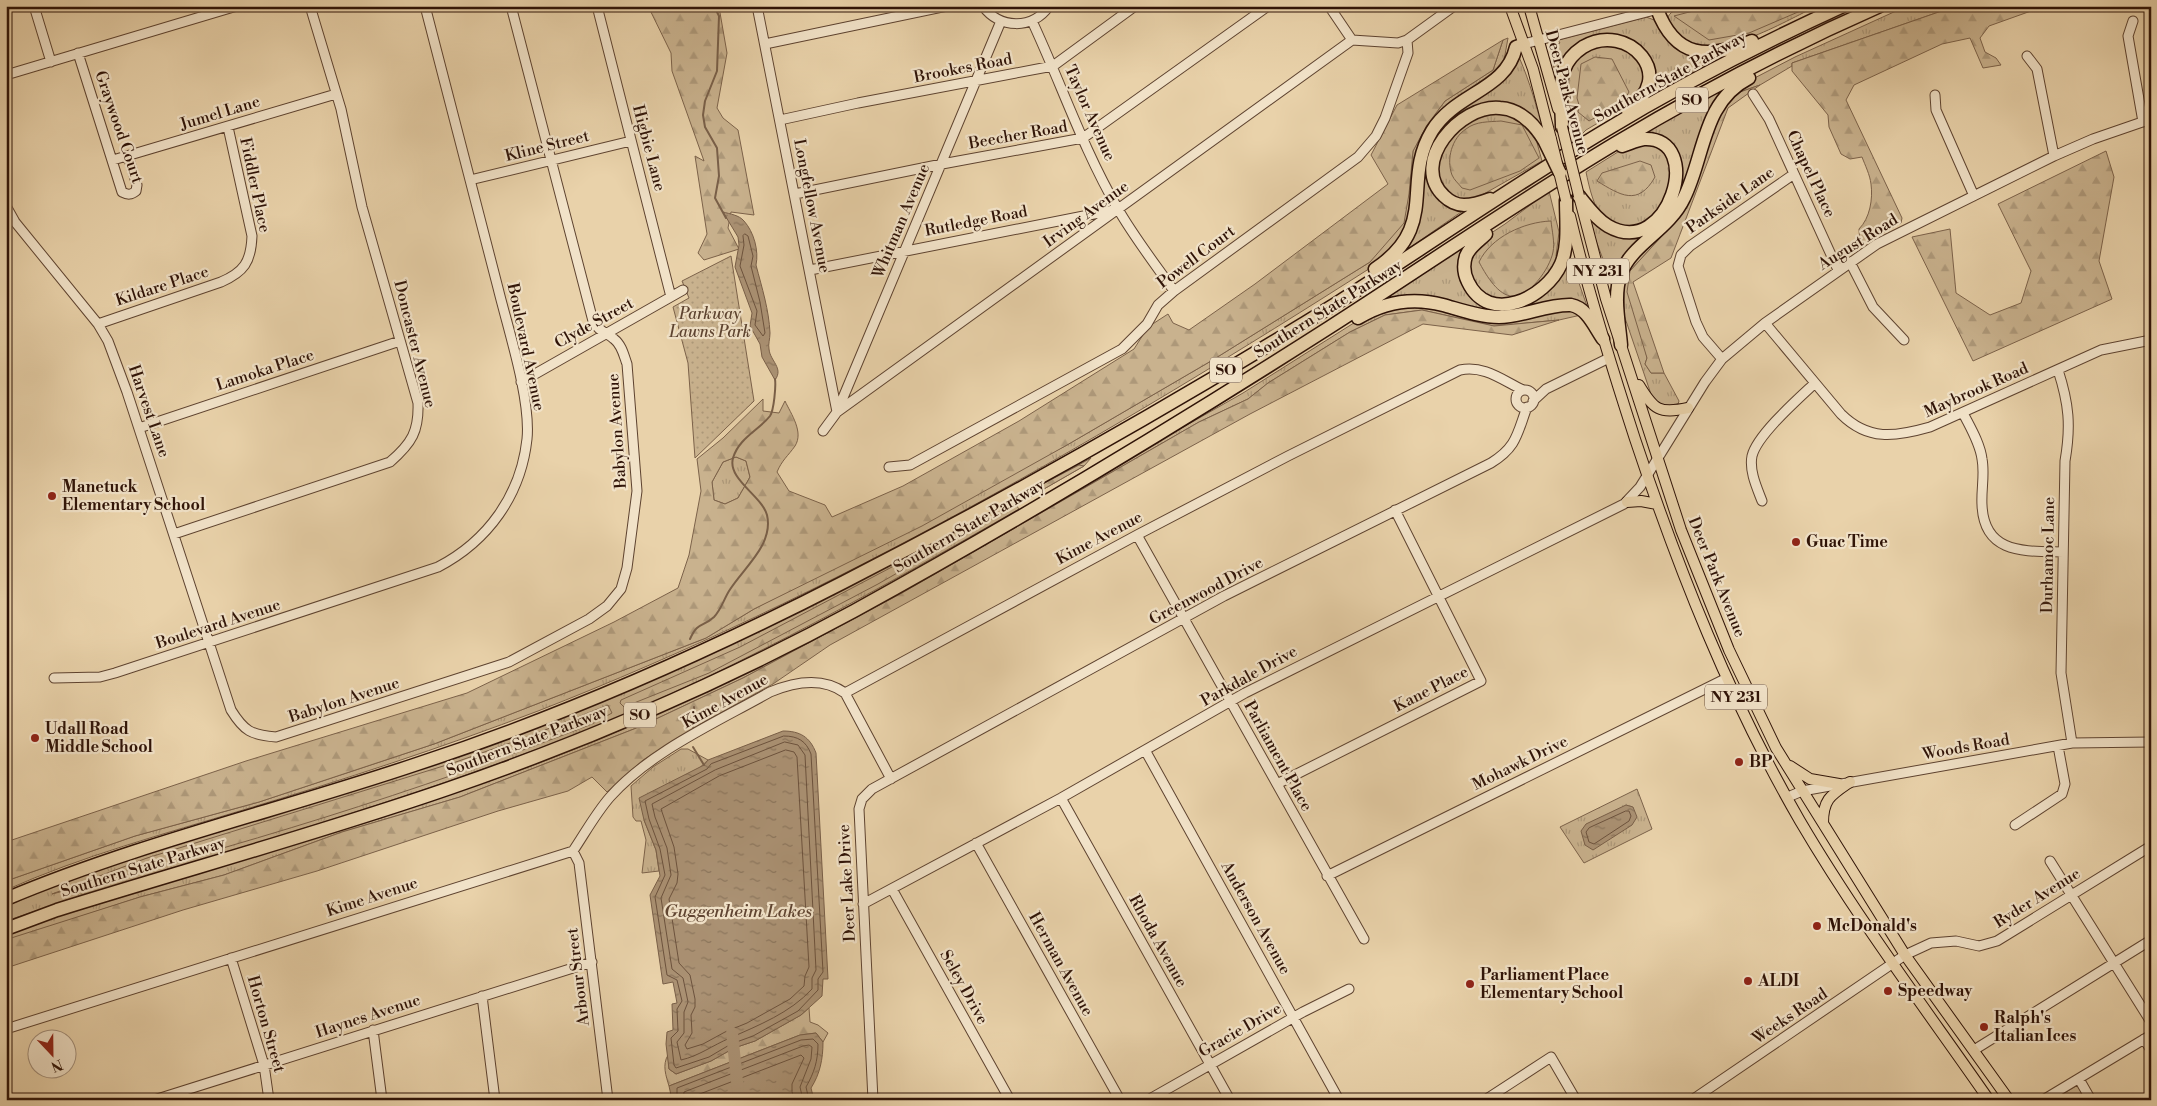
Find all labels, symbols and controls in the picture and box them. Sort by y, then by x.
street label: Southern State Parkway [1590,27,1750,127]
street label: Deer Park Avenue [1541,28,1593,156]
street label: Brookes Road [911,49,1014,88]
street label: Taylor Avenue [1060,62,1120,164]
street label: Graywood Court [90,68,148,186]
road number: SO [1676,88,1708,112]
street label: Jumel Lane [177,91,262,135]
street label: Higbie Lane [628,103,670,193]
street label: Beecher Road [966,116,1069,154]
street label: Kline Street [503,126,591,166]
street label: Chapel Place [1782,127,1840,221]
street label: Fiddler Place [235,136,275,234]
street label: Longfellow Avenue [789,137,835,275]
street label: Whitman Avenue [867,161,934,282]
street label: Parkside Lane [1682,162,1778,238]
street label: Irving Avenue [1039,176,1133,252]
street label: Rutledge Road [923,201,1029,241]
street label: August Road [1813,210,1902,275]
street label: Powell Court [1153,221,1239,293]
street label: Southern State Parkway [1250,255,1406,363]
road number: NY 231 [1567,258,1629,284]
street label: Kildare Place [113,262,211,310]
street label: Doncaster Avenue [389,278,441,410]
street label: Boulevard Avenue [502,280,549,413]
street label: Clyde Street [551,293,637,353]
park label: Parkway Lawns Park [668,304,751,342]
street label: Lamoka Place [213,345,317,395]
road number: SO [1210,358,1242,382]
street label: Maybrook Road [1921,358,2031,422]
street label: Harvest Lane [124,362,174,460]
street label: Babylon Avenue [603,373,631,490]
street label: Southern State Parkway [890,474,1048,577]
place label: Manetuck Elementary School [62,477,206,515]
marker: Manetuck Elementary School [46,490,58,502]
street label: Durhamoc Lane [2037,497,2059,613]
street label: Kime Avenue [1052,507,1146,569]
street label: Deer Park Avenue [1684,514,1750,640]
place label: Guac Time [1806,532,1888,552]
marker: Guac Time [1790,536,1802,548]
street label: Greenwood Drive [1146,553,1266,629]
street label: Boulevard Avenue [152,594,283,654]
street label: Parkdale Drive [1197,641,1301,711]
street label: Kane Place [1390,662,1472,716]
street label: Kime Avenue [679,669,771,733]
street label: Babylon Avenue [285,673,402,728]
road number: NY 231 [1705,684,1767,710]
street label: Parliament Place [1239,697,1317,815]
street label: Southern State Parkway [444,701,611,781]
road number: SO [624,702,656,728]
place label: Udall Road Middle School [45,719,154,757]
street label: Woods Road [1920,730,2011,765]
street label: Mohawk Drive [1469,731,1571,795]
marker: Udall Road Middle School [29,732,41,744]
place label: BP [1749,752,1773,772]
marker: BP [1733,756,1745,768]
street label: Deer Lake Drive [834,824,860,942]
street label: Southern State Parkway [58,832,228,902]
street label: Anderson Avenue [1216,857,1295,978]
street label: Ryder Avenue [1990,863,2084,933]
street label: Kime Avenue [324,873,420,921]
street label: Rhoda Avenue [1124,891,1192,991]
water label: Guggenheim Lakes [664,900,812,923]
street label: Herman Avenue [1024,909,1098,1019]
place label: McDonald's [1827,916,1917,936]
marker: McDonald's [1811,920,1823,932]
street label: Arbour Street [562,926,594,1028]
street label: Seley Drive [935,946,993,1028]
place label: Parliament Place Elementary School [1480,965,1624,1003]
place label: ALDI [1757,971,1799,991]
street label: Horton Street [243,973,289,1075]
marker: ALDI [1742,975,1754,987]
marker: Parliament Place Elementary School [1464,978,1476,990]
place label: Speedway [1898,981,1973,1001]
street label: Weeks Road [1748,984,1831,1049]
marker: Speedway [1882,985,1894,997]
street label: Haynes Avenue [313,990,423,1042]
street label: Gracie Drive [1195,998,1285,1062]
place label: Ralph's Italian Ices [1994,1008,2076,1046]
marker: Ralph's Italian Ices [1978,1021,1990,1033]
north arrow [28,1028,78,1078]
text: N [48,1055,65,1076]

